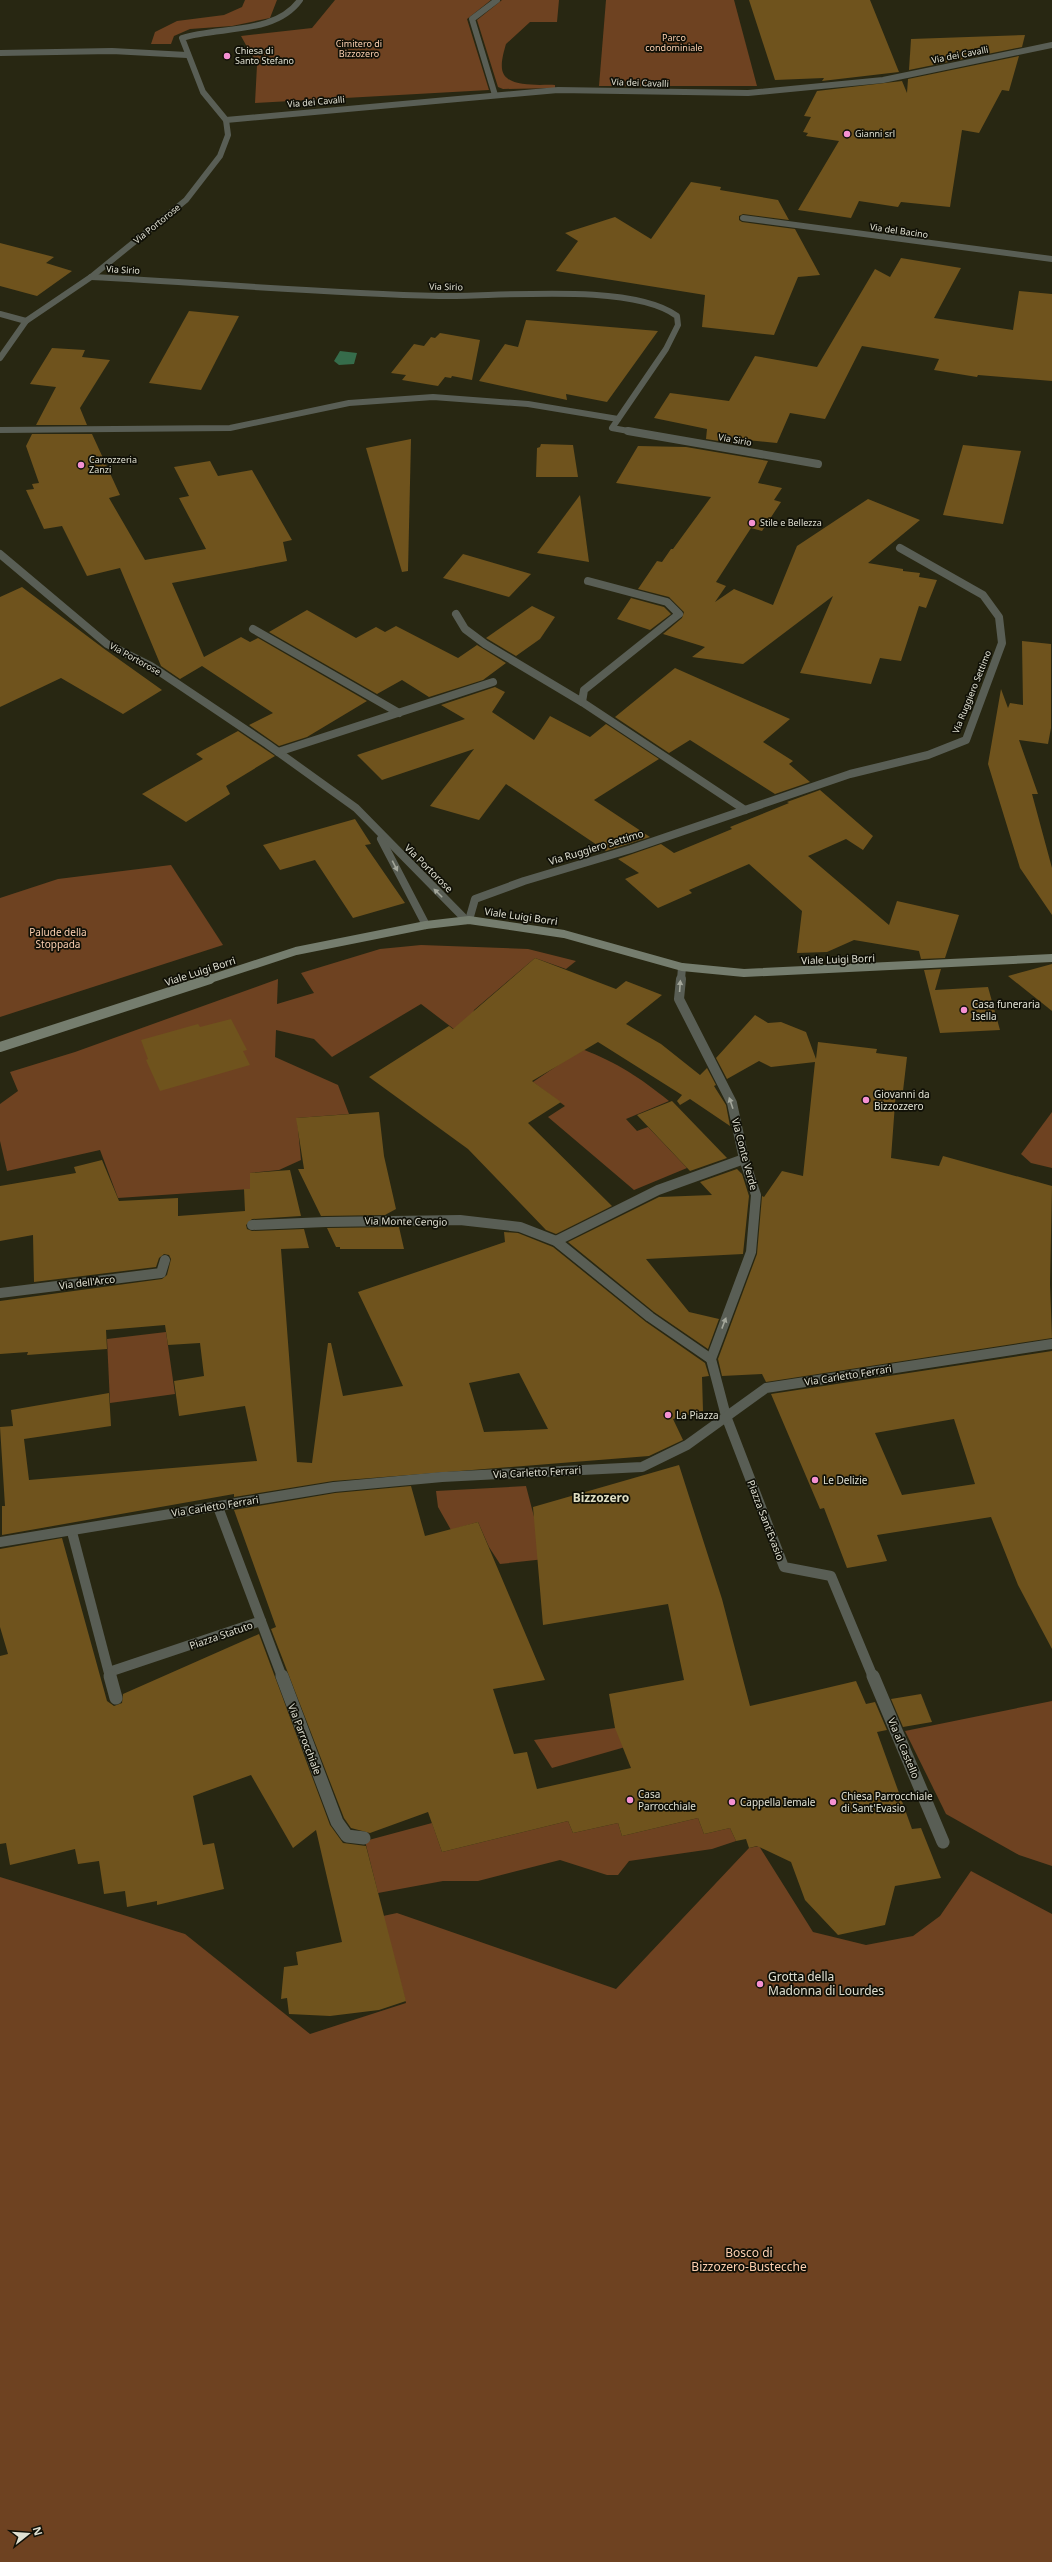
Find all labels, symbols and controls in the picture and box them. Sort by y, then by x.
park label: Parco condominiale [645,31,703,54]
park label: Cimitero di Bizzozero [336,37,382,60]
street label: Via dei Cavalli [930,43,989,66]
place label: Chiesa di Santo Stefano [235,44,294,67]
marker: Chiesa di Santo Stefano [222,51,232,61]
street label: Via dei Cavalli [611,75,669,90]
street label: Via dei Cavalli [287,93,345,110]
place label: Gianni srl [855,127,895,140]
marker: Gianni srl [842,129,852,139]
street label: Via Portorose [131,201,183,247]
street label: Via del Bacino [869,220,929,241]
street label: Via Sirio [106,262,140,277]
street label: Via Sirio [429,280,463,293]
street label: Via Sirio [717,430,753,449]
place label: Carrozzeria Zanzi [89,453,137,476]
marker: Carrozzeria Zanzi [76,460,86,470]
place label: Stile e Bellezza [760,516,822,529]
marker: Stile e Bellezza [747,518,757,528]
street label: Via Portorose [107,639,163,678]
street label: Via Ruggiero Settimo [949,648,994,735]
street label: Via Ruggiero Settimo [547,826,645,868]
street label: Via Portorose [402,841,457,896]
one-way arrow [391,861,398,872]
one-way arrow [433,888,443,898]
street label: Viale Luigi Borri [484,904,558,928]
park label: Palude della Stoppada [29,925,87,951]
street label: Viale Luigi Borri [801,951,875,967]
street label: Viale Luigi Borri [163,953,237,989]
one-way arrow [677,980,684,992]
place label: Casa funeraria Isella [972,997,1040,1023]
marker: Casa funeraria Isella [959,1005,969,1015]
place label: Giovanni da Bizzozzero [874,1087,930,1113]
marker: Giovanni da Bizzozzero [861,1095,871,1105]
one-way arrow [728,1097,734,1109]
street label: Via Conte Verde [729,1116,761,1192]
street label: Via Monte Cengio [364,1213,448,1229]
street label: Via dell'Arco [58,1272,116,1292]
one-way arrow [722,1316,728,1328]
street label: Via Carletto Ferrari [803,1361,893,1389]
place label: La Piazza [676,1408,719,1422]
marker: La Piazza [663,1410,673,1420]
street label: Via Carletto Ferrari [493,1463,581,1481]
place label: Le Delizie [823,1473,868,1487]
marker: Le Delizie [810,1475,820,1485]
street label: Piazza Sant'Evasio [744,1478,788,1562]
district label: Bizzozero [573,1489,629,1506]
street label: Via Carletto Ferrari [170,1492,260,1520]
street label: Piazza Statuto [188,1618,254,1652]
street label: Via Parrocchiale [285,1702,325,1777]
street label: Via al Castello [885,1715,923,1781]
place label: Casa Parrocchiale [638,1787,696,1813]
place label: Chiesa Parrocchiale di Sant'Evasio [841,1789,933,1815]
marker: Casa Parrocchiale [625,1795,635,1805]
place label: Cappella Iemale [740,1795,816,1809]
marker: Cappella Iemale [727,1797,737,1807]
marker: Chiesa Parrocchiale di Sant'Evasio [828,1797,838,1807]
place label: Grotta della Madonna di Lourdes [768,1968,884,1999]
marker: Grotta della Madonna di Lourdes [755,1979,765,1989]
park label: Bosco di Bizzozero-Bustecche [691,2244,807,2275]
north arrow [8,2514,48,2554]
text: N [30,2524,47,2537]

